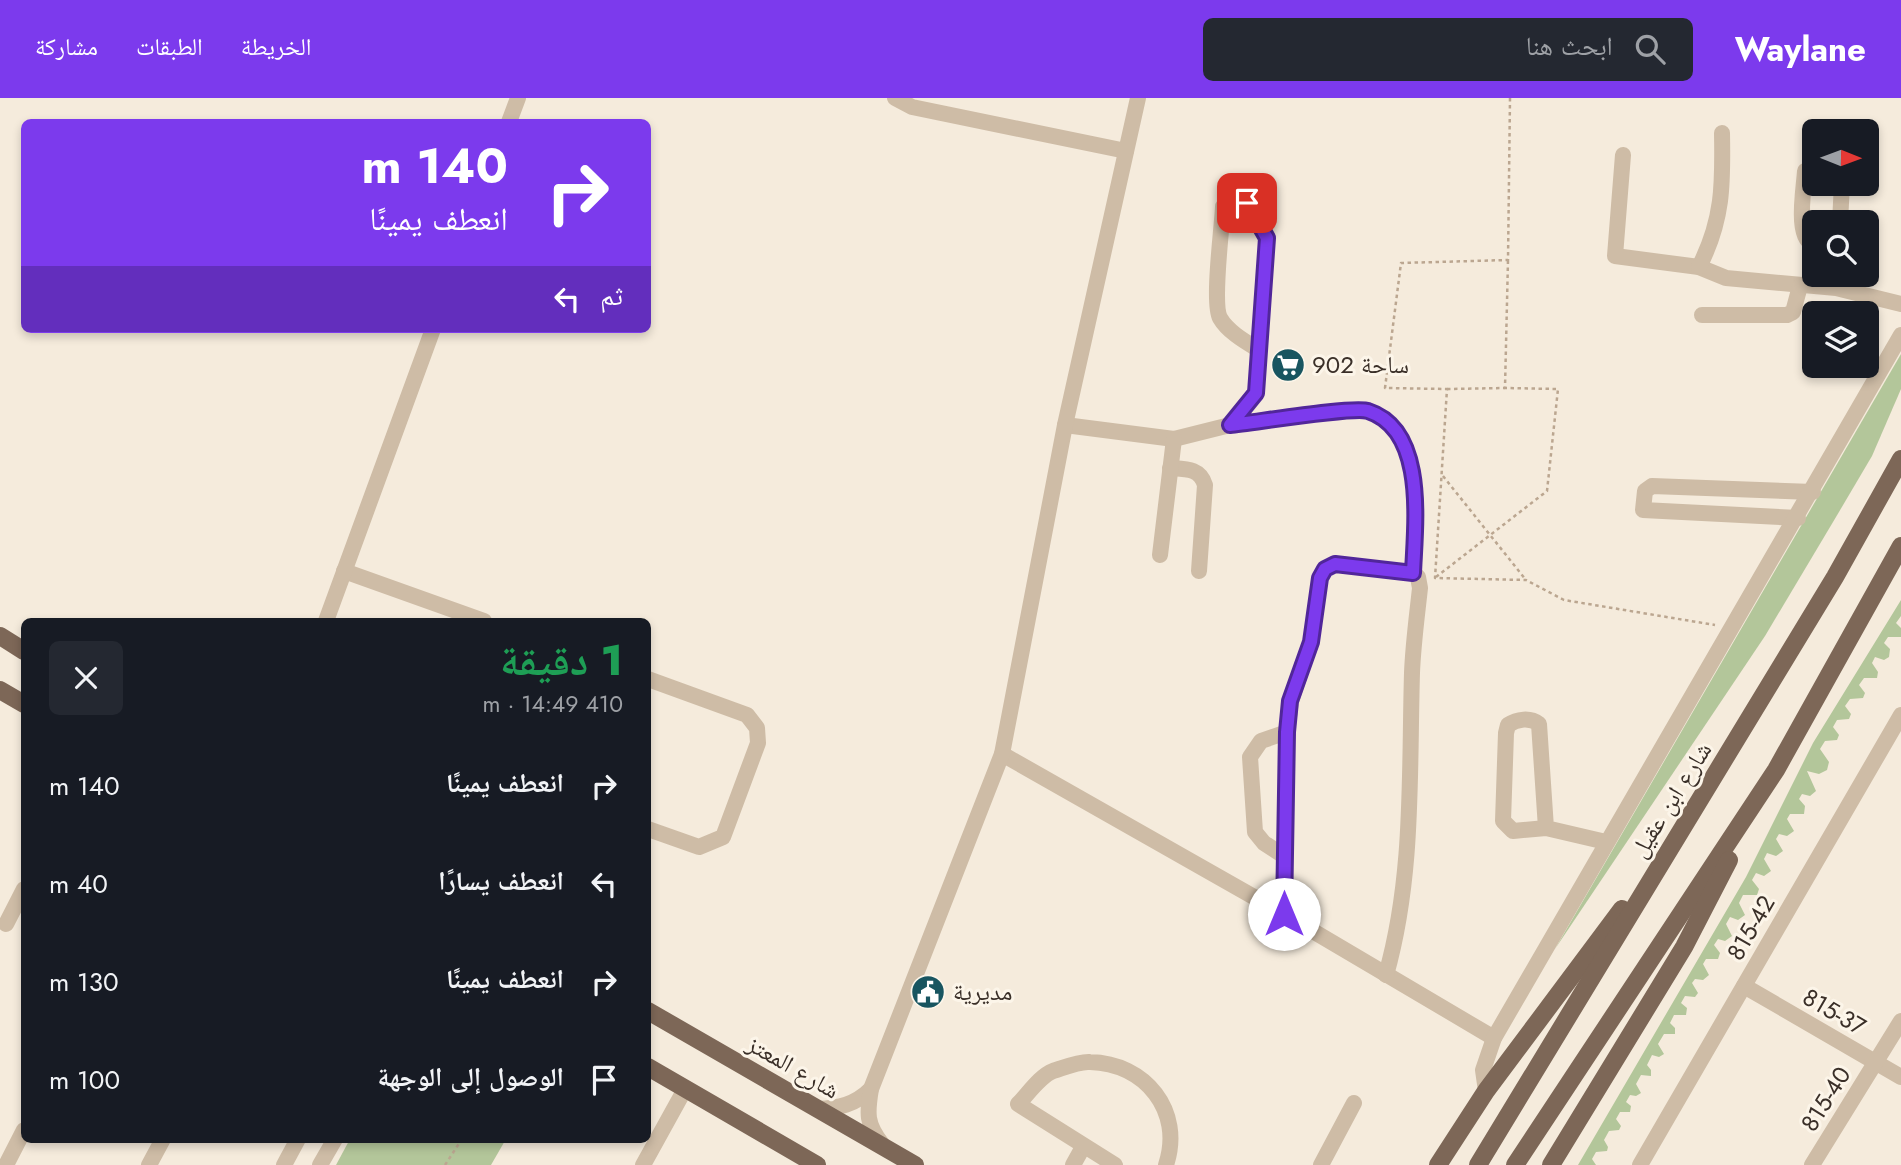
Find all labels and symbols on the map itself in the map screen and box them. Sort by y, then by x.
north arrow [1802,119,1880,196]
pin [1217,173,1277,233]
supermarket icon: ساحة 902 [1269,346,1307,384]
place label: ساحة 902 [1312,347,1409,382]
street label: شارع ابن عقيل [1621,735,1720,864]
position arrow [1247,877,1321,951]
street label: 815-42 [1718,889,1783,967]
public building icon: مديرية [909,973,947,1011]
place label: مديرية [953,974,1012,1009]
street label: 815-37 [1796,979,1873,1044]
street label: شارع المعتز [740,1025,846,1107]
street label: 815-40 [1792,1059,1859,1138]

